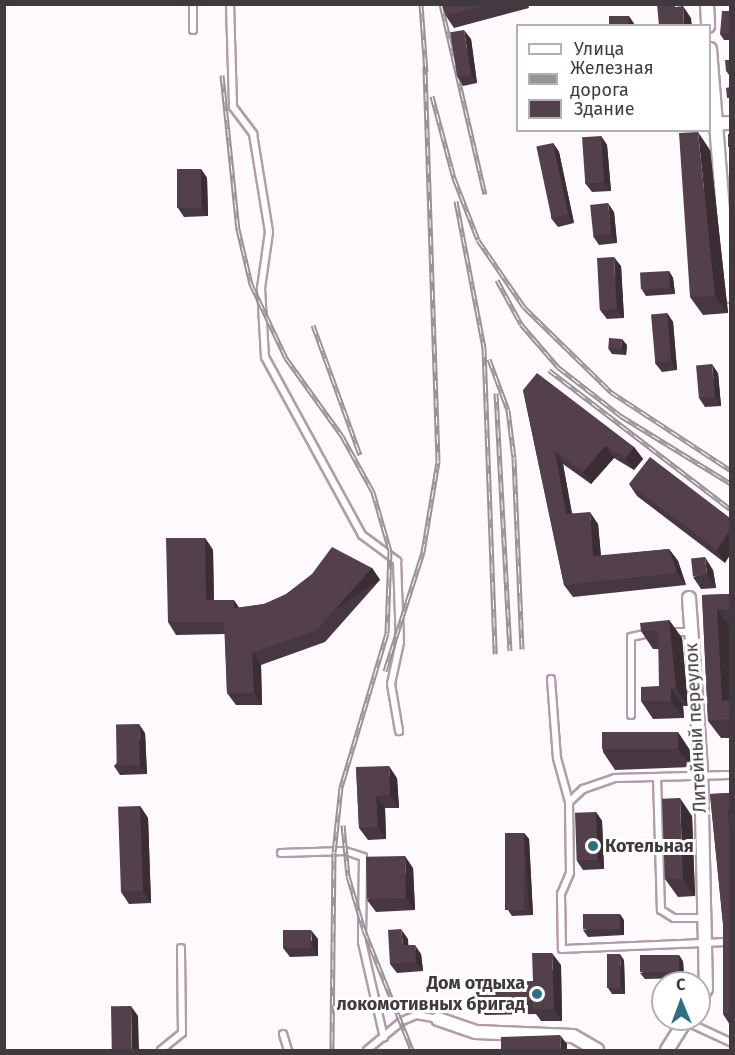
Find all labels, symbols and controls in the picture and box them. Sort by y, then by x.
legend [516,24,711,132]
text: Улица [574,38,624,60]
text: Железная дорога [570,57,654,101]
text: Здание [574,98,635,120]
street label: Литейный переулок [681,642,711,814]
place label: Котельная [605,835,694,857]
marker: Котельная [586,839,600,853]
north arrow [651,971,711,1031]
place label: Дом отдыха локомотивных бригад [336,973,525,1016]
text: С [676,975,685,994]
marker: Дом отдыха локомотивных бригад [530,987,544,1001]

